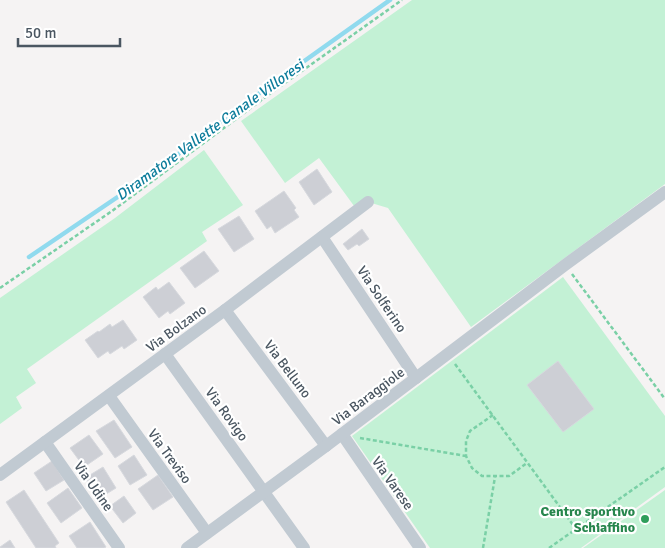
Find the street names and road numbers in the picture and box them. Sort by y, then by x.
street label: Via Solferino [353,263,410,336]
street label: Via Bolzano [143,301,210,356]
street label: Via Belluno [260,337,315,402]
street label: Via Baraggiole [329,364,408,429]
street label: Via Rovigo [201,384,252,444]
street label: Via Treviso [144,426,195,487]
street label: Via Varese [368,453,417,513]
street label: Via Udine [70,458,117,515]

